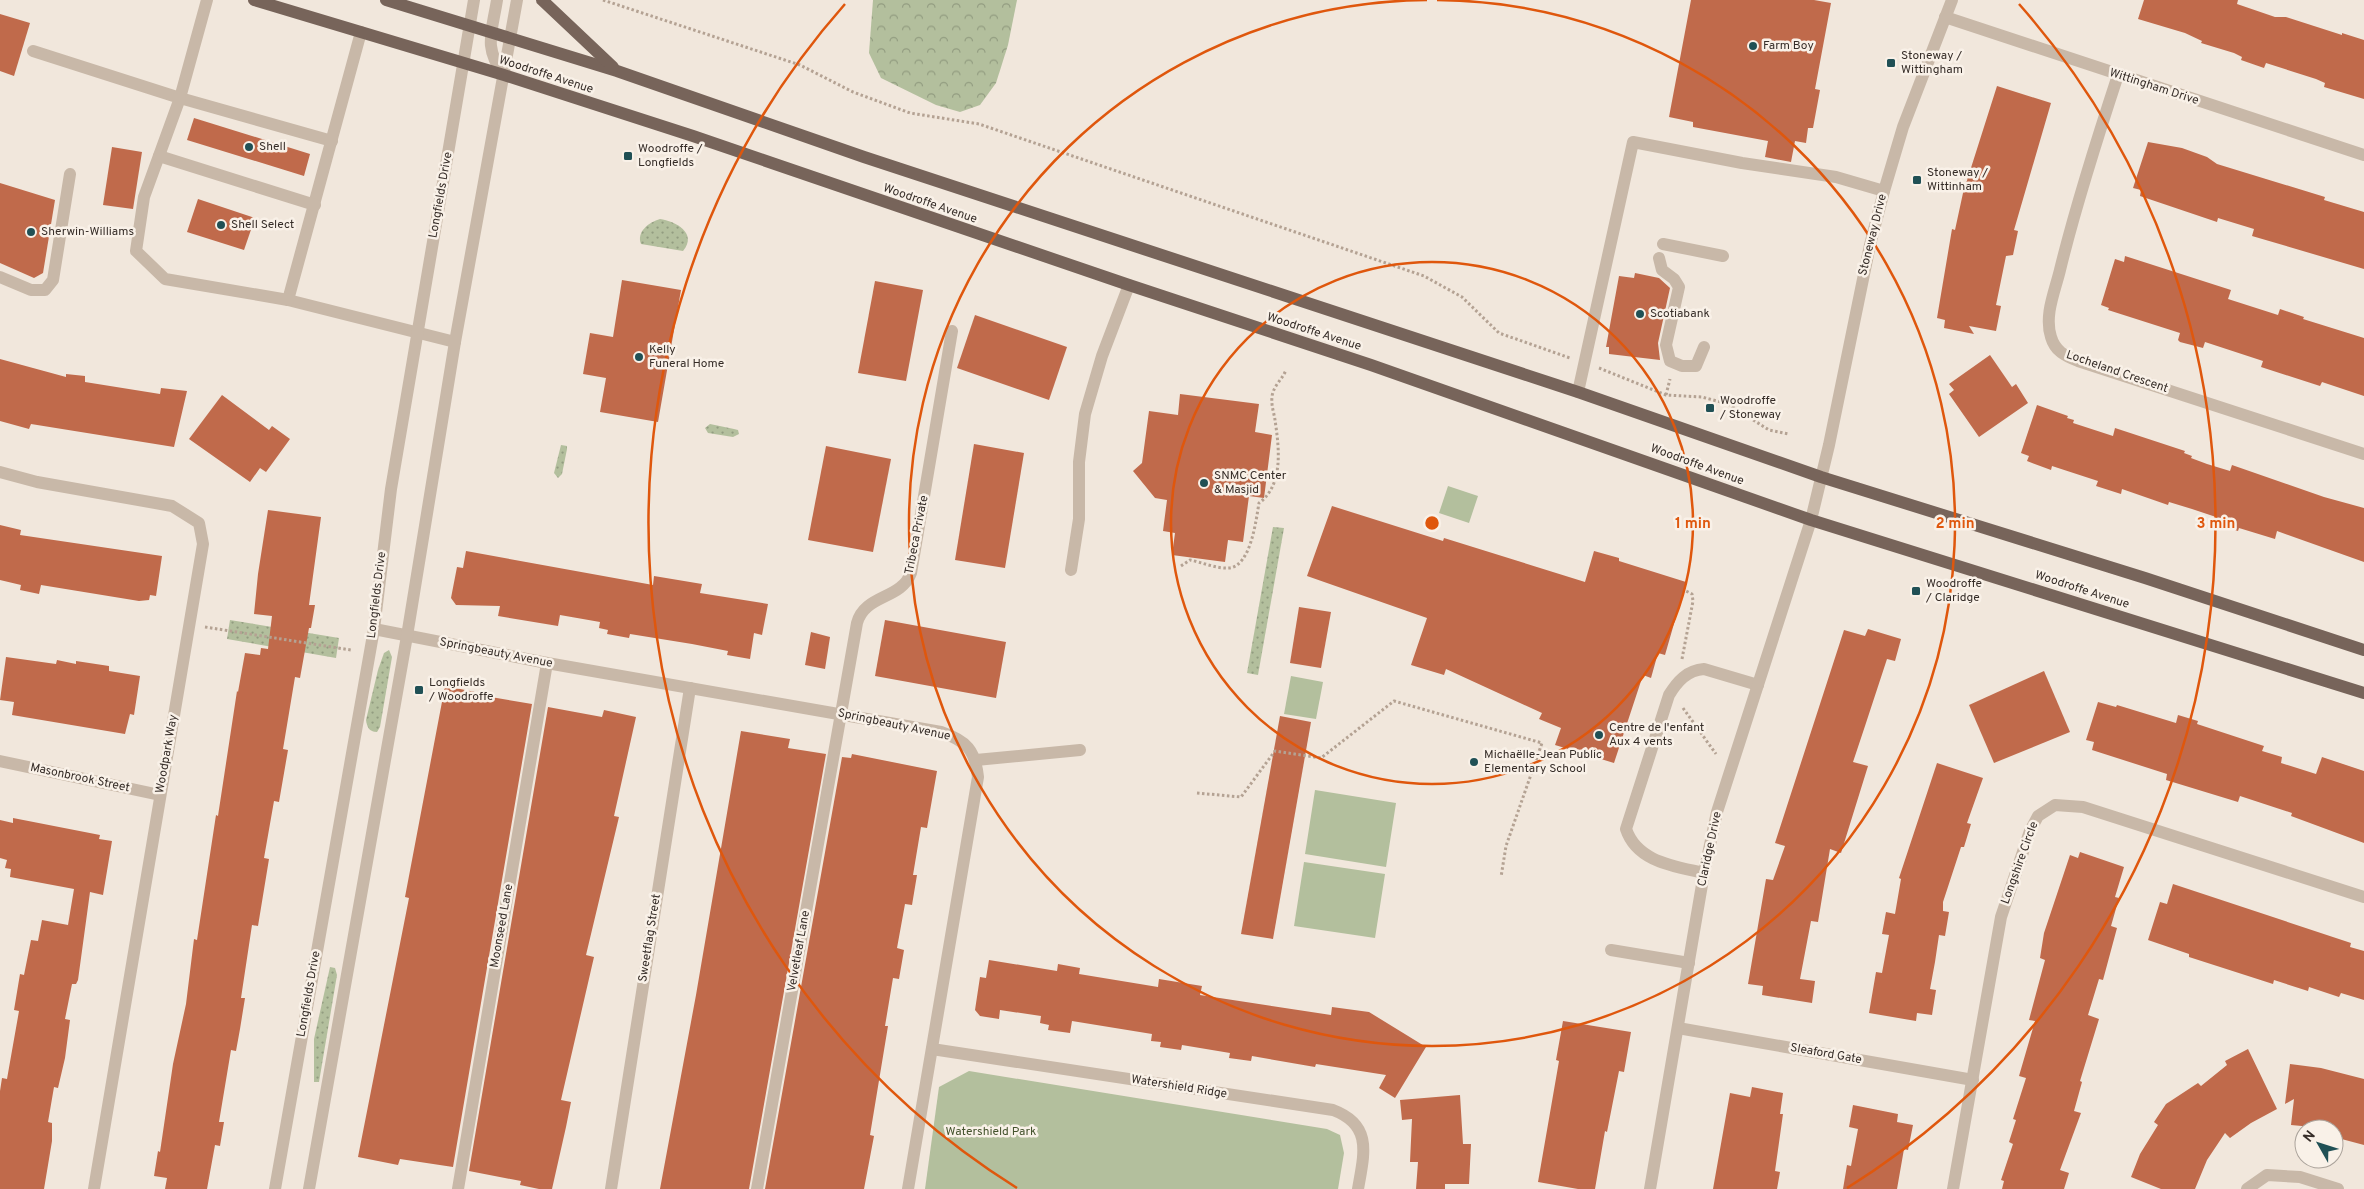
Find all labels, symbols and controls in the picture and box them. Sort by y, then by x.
place label: Farm Boy [1763,38,1814,54]
marker: Farm Boy [1747,40,1759,52]
place label: Stoneway / Wittingham [1901,48,1963,78]
street label: Woodroffe Avenue [497,52,595,98]
marker: Stoneway / Wittingham [1885,57,1897,69]
street label: Wittingham Drive [2107,65,2201,109]
place label: Shell [259,139,286,155]
marker: Shell [243,141,255,153]
place label: Woodroffe / Longfields [638,141,703,171]
marker: Woodroffe / Longfields [622,150,634,162]
street label: Longfields Drive [426,151,456,239]
place label: Stoneway / Wittinham [1927,165,1988,195]
marker: Stoneway / Wittinham [1911,174,1923,186]
street label: Woodroffe Avenue [881,180,979,228]
street label: Stoneway Drive [1855,192,1891,278]
place label: Shell Select [231,217,294,233]
marker: Shell Select [215,219,227,231]
place label: Sherwin-Williams [41,224,134,240]
marker: Sherwin-Williams [25,226,37,238]
place label: Scotiabank [1650,306,1710,322]
marker: Scotiabank [1634,308,1646,320]
street label: Woodroffe Avenue [1265,309,1363,355]
place label: Kelly Funeral Home [649,342,724,372]
street label: Locheland Crescent [2064,347,2170,397]
marker: Kelly Funeral Home [633,351,645,363]
place label: Woodroffe / Stoneway [1719,393,1781,423]
marker: Woodroffe / Stoneway [1704,402,1716,414]
street label: Woodroffe Avenue [1648,441,1746,489]
place label: SNMC Center & Masjid [1214,468,1287,498]
marker: SNMC Center & Masjid [1198,477,1210,489]
street label: Tribeca Private [901,494,933,576]
centre of rings [1423,514,1441,532]
text: 1 min [1675,515,1711,534]
text: 2 min [1935,515,1975,534]
text: 3 min [2196,515,2236,534]
street label: Longfields Drive [364,551,390,639]
street label: Woodroffe Avenue [2033,567,2131,613]
place label: Woodroffe / Claridge [1925,576,1982,606]
marker: Woodroffe / Claridge [1910,585,1922,597]
street label: Springbeauty Avenue [438,634,554,672]
place label: Longfields / Woodroffe [428,675,493,705]
marker: Longfields / Woodroffe [413,684,425,696]
street label: Springbeauty Avenue [836,705,952,745]
street label: Woodpark Way [152,713,182,795]
place label: Centre de l'enfant Aux 4 vents [1609,720,1704,750]
marker: Centre de l'enfant Aux 4 vents [1593,729,1605,741]
place label: Michaëlle-Jean Public Elementary School [1484,747,1602,777]
marker: Michaëlle-Jean Public Elementary School [1468,756,1480,768]
street label: Masonbrook Street [29,760,131,796]
street label: Claridge Drive [1694,810,1726,888]
street label: Longshire Circle [1998,819,2042,907]
street label: Moonseed Lane [487,883,517,969]
street label: Sweetflag Street [635,893,665,983]
street label: Velvetleaf Lane [784,909,814,993]
street label: Longfields Drive [294,950,324,1038]
street label: Sleaford Gate [1789,1040,1863,1068]
street label: Watershield Ridge [1130,1072,1228,1102]
north arrow [2294,1119,2344,1169]
park label: Watershield Park [946,1124,1036,1140]
text: N [2300,1128,2320,1146]

